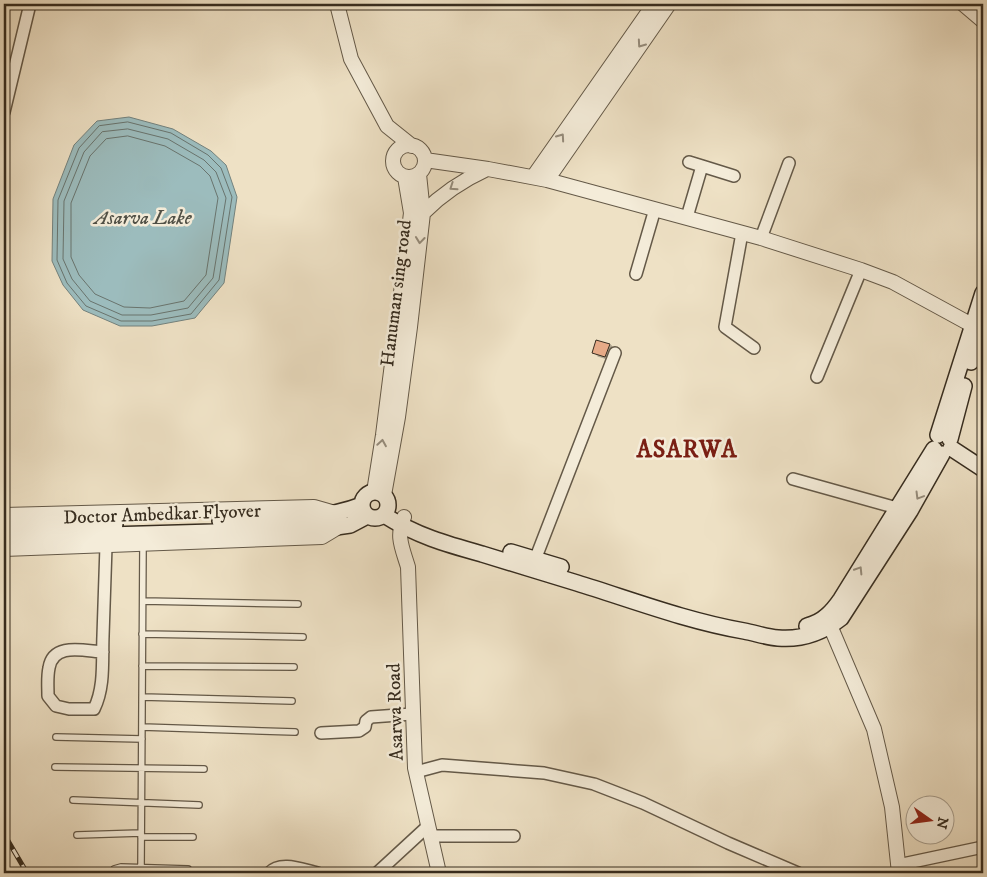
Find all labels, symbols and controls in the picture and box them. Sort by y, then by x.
one-way arrow [638,38,647,48]
one-way arrow [555,133,564,143]
one-way arrow [449,181,458,191]
water label: Asarva Lake [93,206,193,231]
street label: Hanuman sing road [376,218,417,368]
one-way arrow [415,236,426,244]
district label: ASARWA [635,435,738,465]
one-way arrow [376,439,386,448]
one-way arrow [915,490,925,499]
street label: Doctor Ambedkar Flyover [63,500,261,529]
one-way arrow [852,567,862,576]
street label: Asarwa Road [382,662,409,761]
north arrow [904,794,954,844]
text: N [931,815,952,831]

